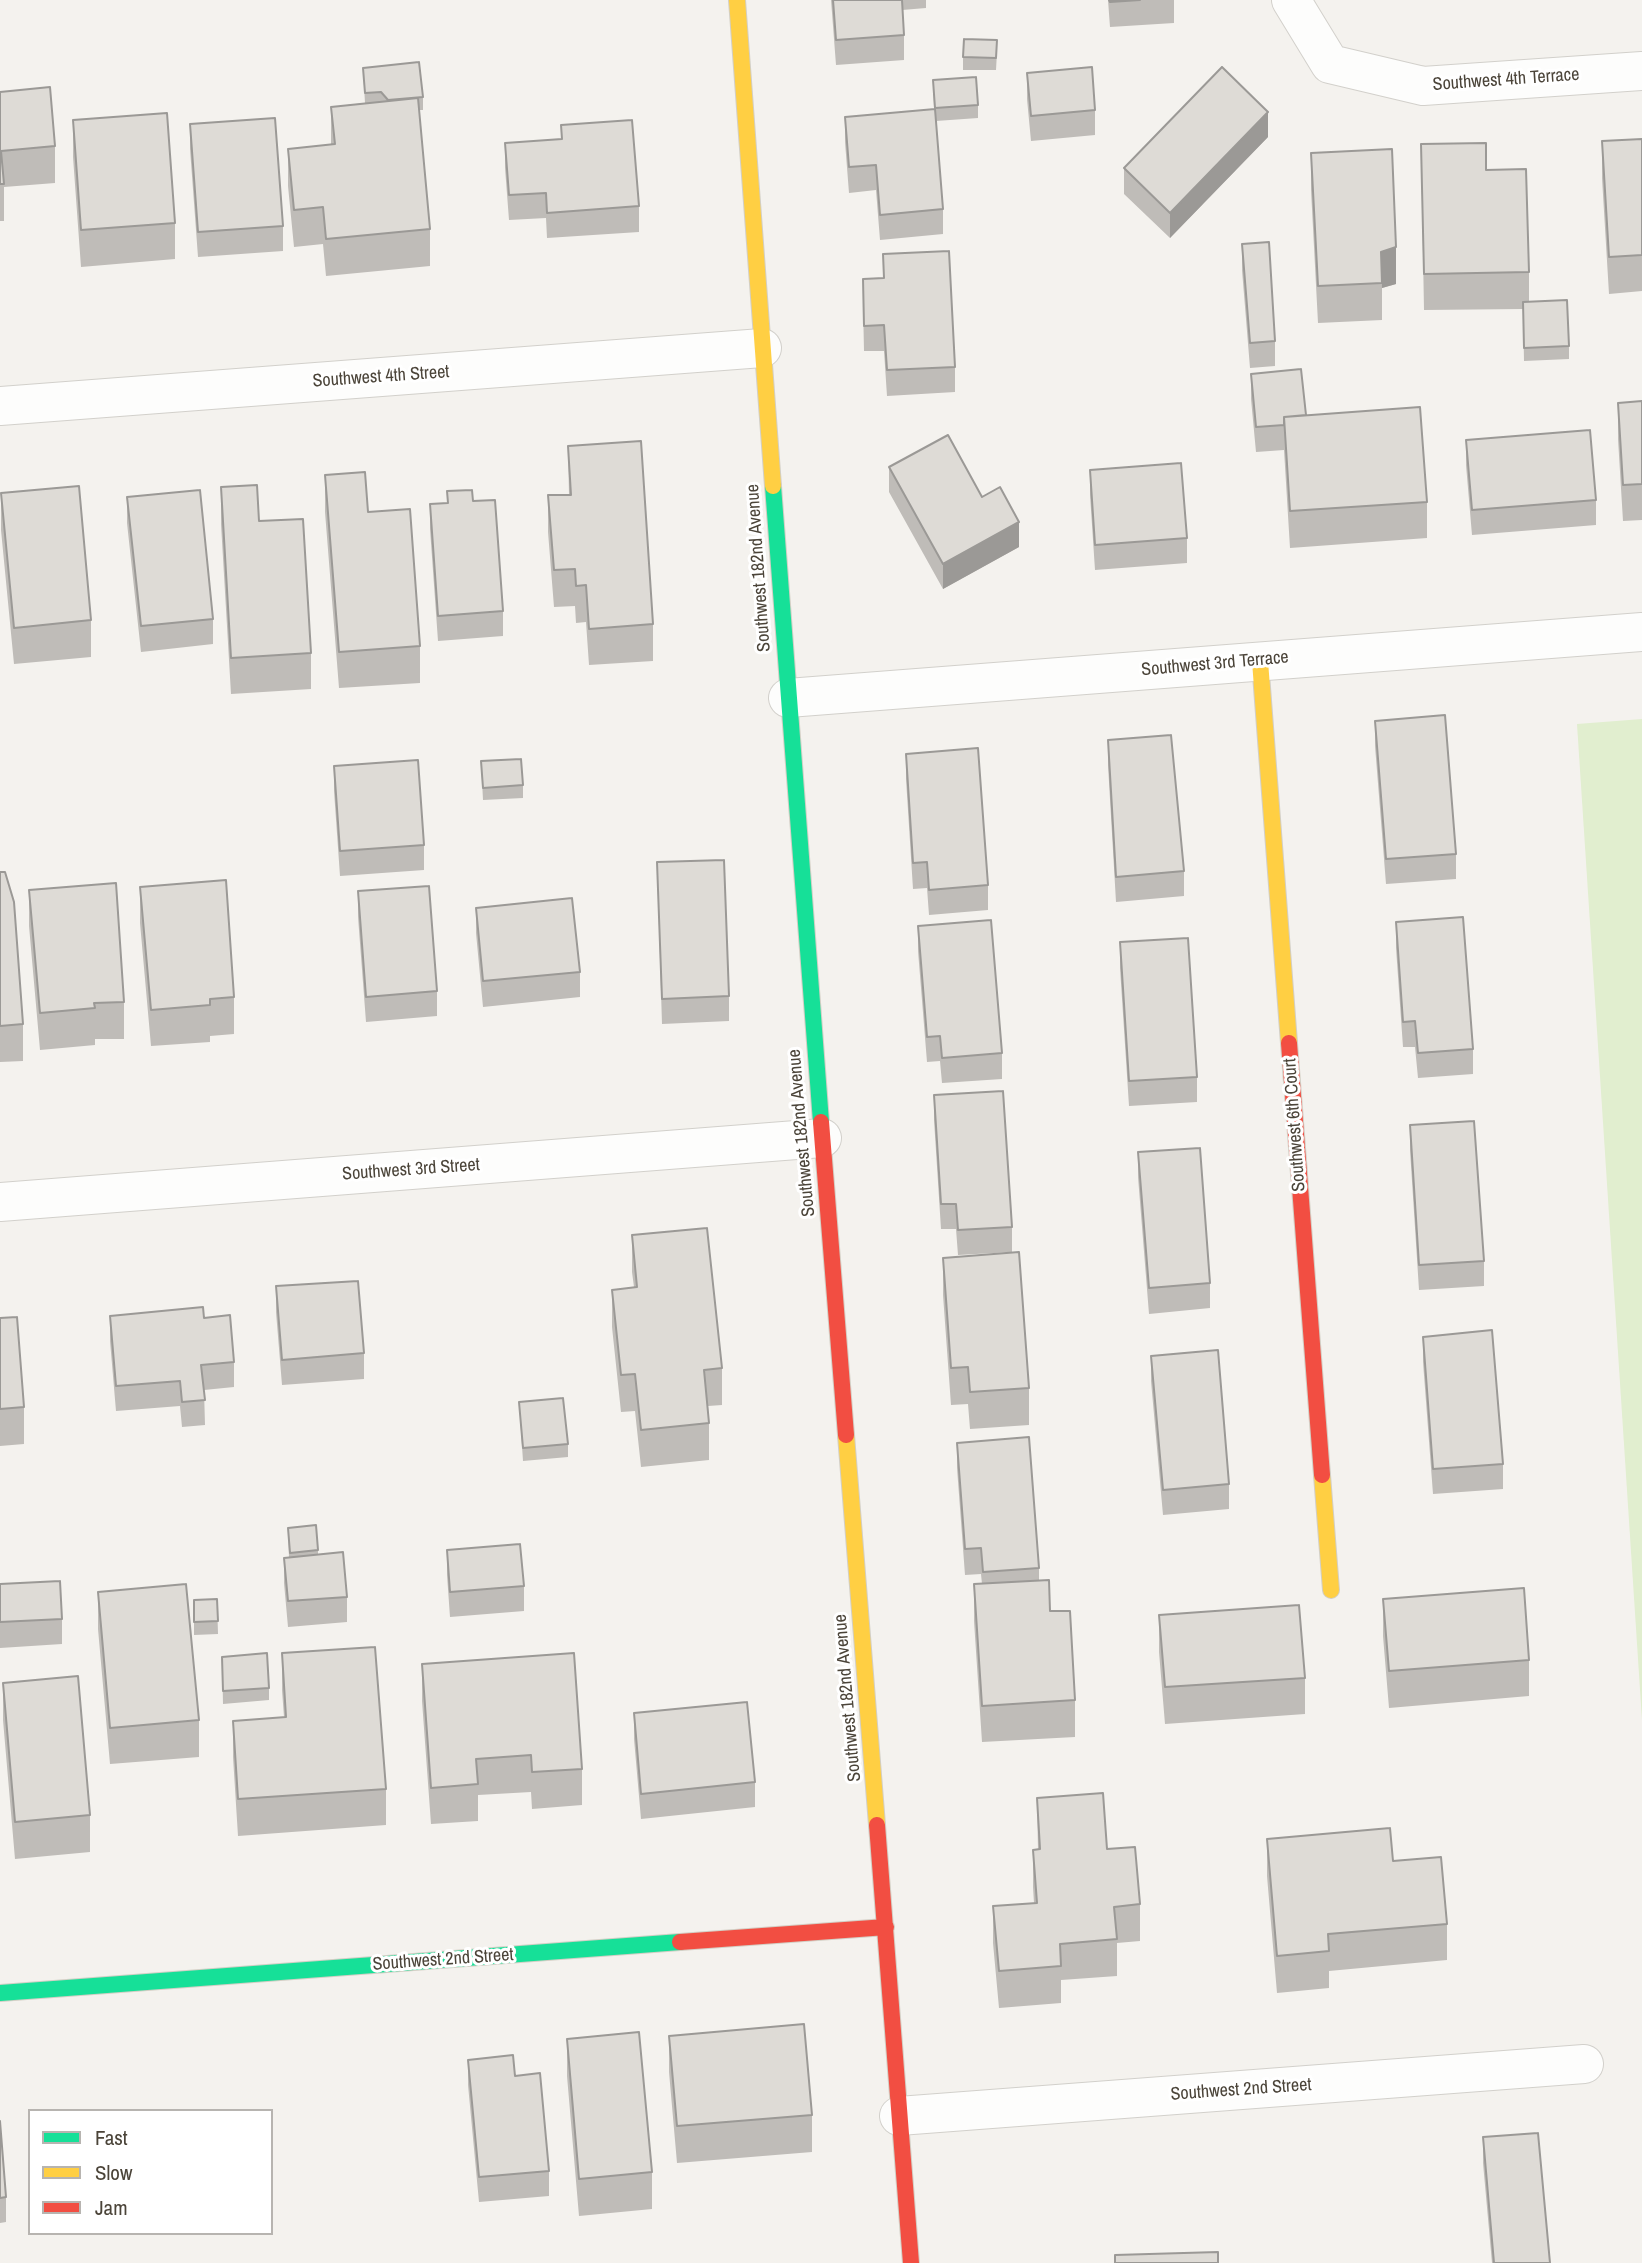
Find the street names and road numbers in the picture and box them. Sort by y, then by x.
street label: Southwest 4th Terrace [1432,64,1580,96]
street label: Southwest 4th Street [312,361,450,393]
street label: Southwest 182nd Avenue [742,483,776,653]
street label: Southwest 3rd Terrace [1141,647,1289,681]
street label: Southwest 182nd Avenue [784,1048,820,1218]
street label: Southwest 6th Court [1280,1058,1310,1192]
street label: Southwest 3rd Street [341,1154,481,1186]
street label: Southwest 182nd Avenue [830,1613,866,1783]
street label: Southwest 2nd Street [372,1944,514,1976]
street label: Southwest 2nd Street [1170,2074,1312,2106]

